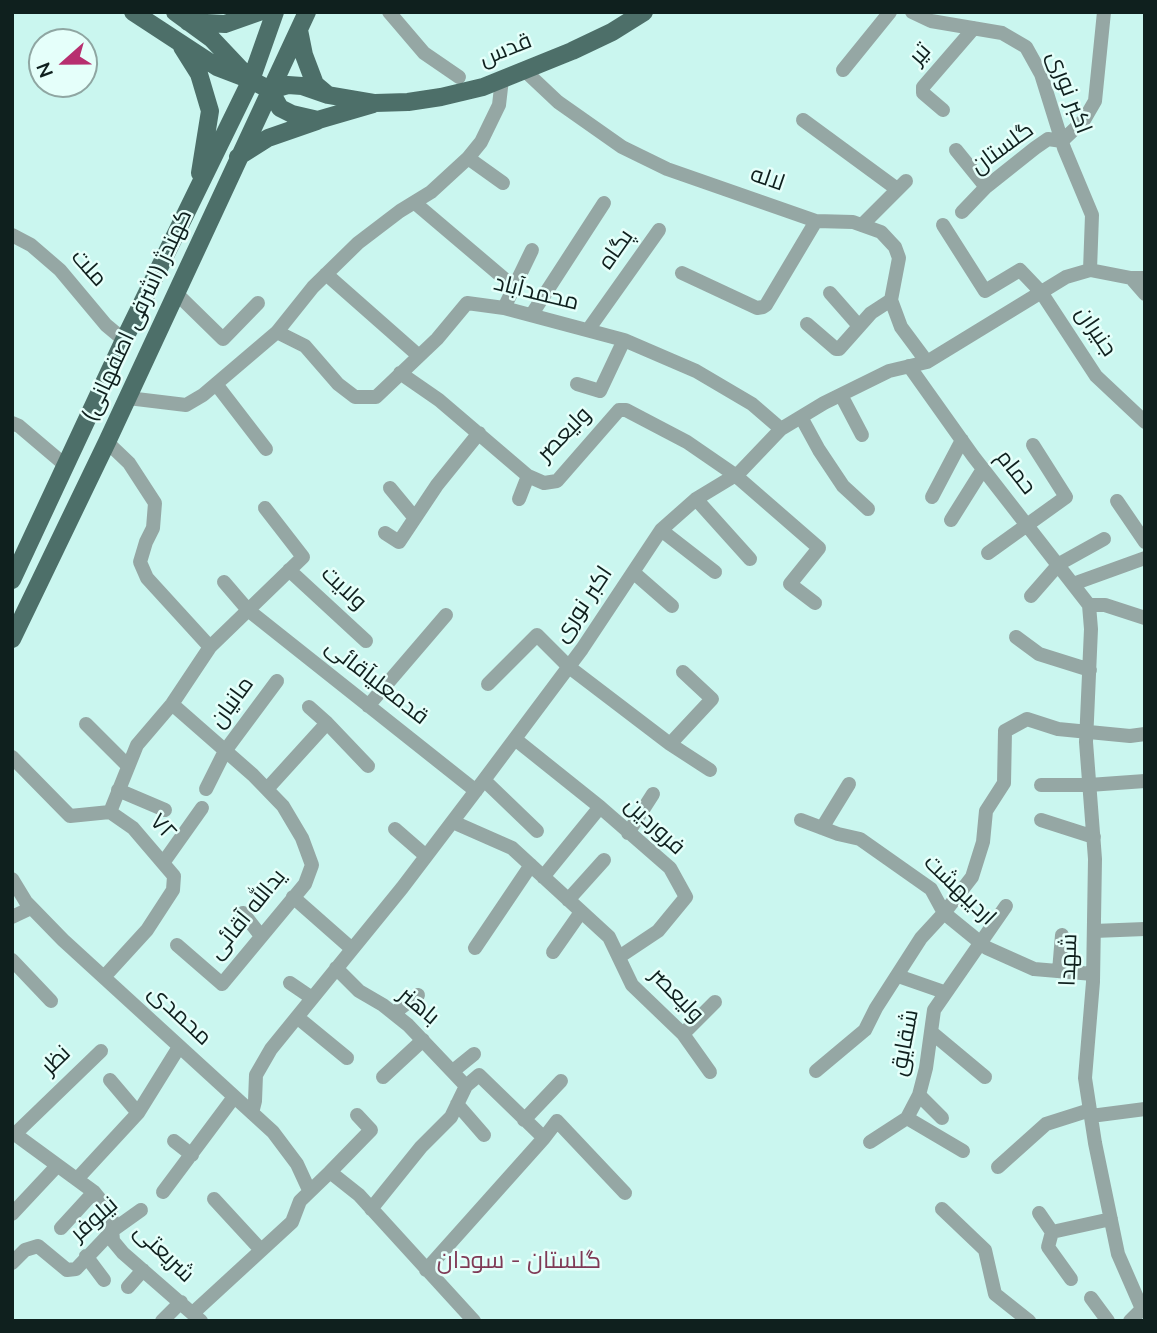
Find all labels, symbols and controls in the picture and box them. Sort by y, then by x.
north arrow [28,28,98,98]
street label: قدس [476,28,536,74]
street label: تیر [904,38,938,72]
street label: اکبر نوری [1040,48,1096,138]
text: N [31,59,60,81]
street label: گلستان [966,117,1040,181]
street label: لاله [746,161,788,199]
street label: کهندژ (اشرفی اصفهانی) [77,206,199,426]
street label: پگاه [593,225,641,275]
street label: ملت [64,245,112,293]
street label: محمدآباد [491,270,581,318]
street label: جنیران [1068,302,1122,362]
street label: ولیعصر [532,402,598,468]
street label: حمام [989,445,1041,501]
street label: ولایت [314,561,372,617]
street label: اکبر نوری [548,562,620,648]
street label: قدمعلیآقائی [319,634,433,732]
street label: مانیان [205,672,261,734]
street label: فروردین [618,792,690,862]
street label: ۷۲ [143,809,181,847]
street label: اردیبهشت [917,850,1001,932]
street label: یدالله آقائی [203,864,293,966]
street label: شهدا [1055,933,1085,987]
street label: ولیعصر [643,963,709,1029]
street label: محمدی [141,980,217,1052]
street label: باهنر [392,982,444,1032]
street label: شقایق [886,1007,926,1079]
street label: نظر [37,1041,77,1081]
street label: نیلوفر [66,1192,124,1248]
street label: شریعتی [127,1219,199,1289]
district label: گلستان - سودان [437,1248,601,1276]

